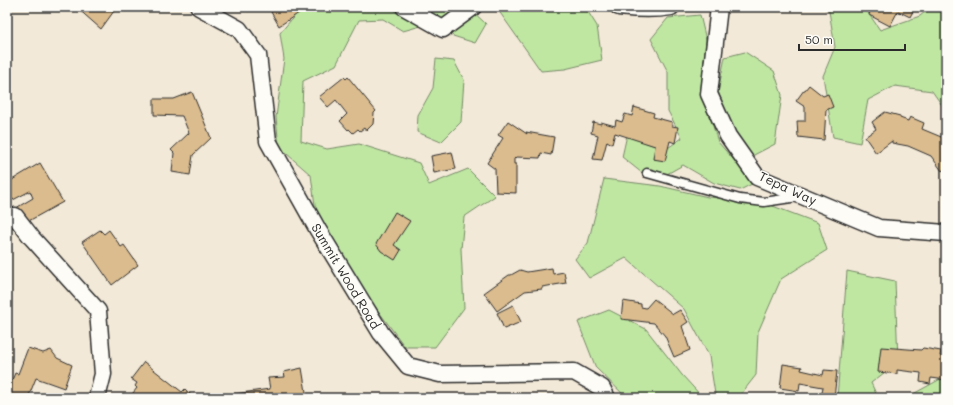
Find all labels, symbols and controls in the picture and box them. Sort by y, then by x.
scale bar [799,26,905,52]
text: 50 m [805,31,833,47]
street label: Tepa Way [757,167,820,208]
street label: Summit Wood Road [308,220,385,332]

